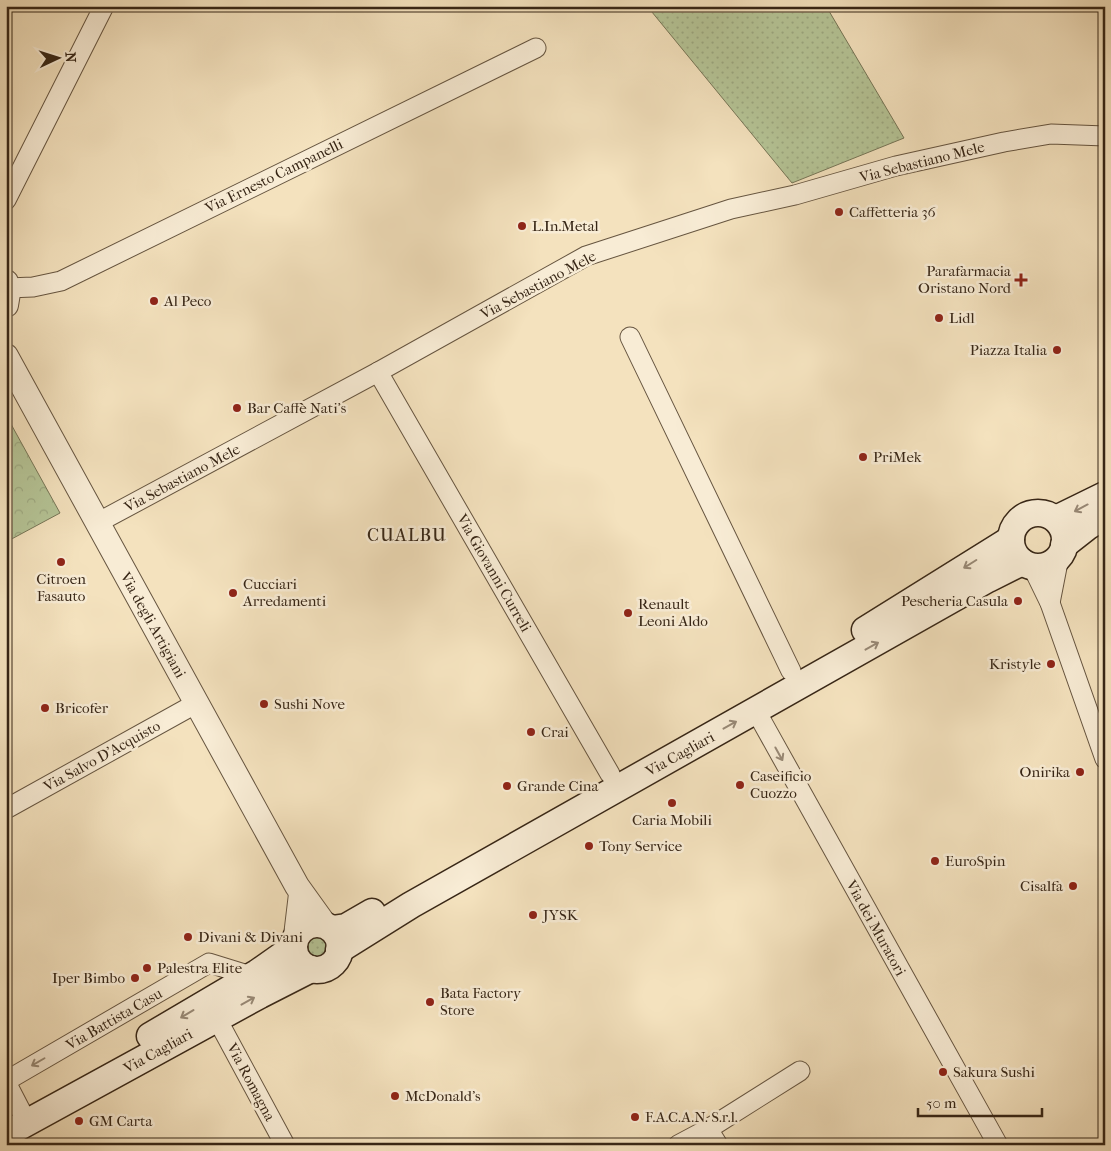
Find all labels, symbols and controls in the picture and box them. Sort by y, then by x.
north arrow [32,32,82,82]
text: N [62,51,79,63]
street label: Via Ernesto Campanelli [201,135,346,218]
street label: Via Sebastiano Mele [857,138,987,186]
place label: Caffetteria 36 [849,203,937,221]
marker: Caffetteria 36 [833,206,845,218]
place label: L.In.Metal [532,217,599,235]
marker: L.In.Metal [516,220,528,232]
street label: Via Sebastiano Mele [476,247,599,324]
place label: Parafarmacia Oristano Nord [918,262,1012,297]
marker: Parafarmacia Oristano Nord [1015,274,1027,286]
place label: Al Peco [163,292,212,310]
marker: Al Peco [148,295,160,307]
place label: Lidl [949,309,975,327]
marker: Lidl [933,312,945,324]
place label: Piazza Italia [970,341,1048,359]
marker: Piazza Italia [1051,344,1063,356]
place label: Bar Caffè Nati's [247,399,347,417]
marker: Bar Caffè Nati's [231,402,243,414]
street label: Via Sebastiano Mele [120,440,243,517]
place label: PriMek [873,448,922,466]
marker: PriMek [857,451,869,463]
one-way arrow [1074,504,1089,513]
street label: Via Giovanni Curreli [452,510,535,636]
district label: CUALBU [367,525,447,546]
marker: Citroen Fasauto [55,556,67,568]
one-way arrow [963,560,977,570]
street label: Via degli Artigiani [116,568,190,682]
place label: Citroen Fasauto [36,570,86,605]
place label: Cucciari Arredamenti [242,575,327,610]
marker: Cucciari Arredamenti [227,587,239,599]
place label: Pescheria Casula [901,592,1009,610]
place label: Renault Leoni Aldo [638,595,708,630]
marker: Pescheria Casula [1012,595,1024,607]
marker: Renault Leoni Aldo [622,607,634,619]
one-way arrow [864,641,879,650]
place label: Kristyle [989,655,1042,673]
marker: Kristyle [1045,658,1057,670]
place label: Sushi Nove [274,695,345,713]
marker: Sushi Nove [258,698,270,710]
place label: Bricofer [55,699,109,717]
marker: Bricofer [39,702,51,714]
street label: Via Salvo D'Acquisto [40,716,164,796]
one-way arrow [723,720,737,730]
place label: Crai [541,723,569,741]
marker: Crai [525,726,537,738]
street label: Via Cagliari [642,728,718,781]
one-way arrow [774,746,784,761]
place label: Onirika [1020,763,1071,781]
marker: Onirika [1074,766,1086,778]
place label: Caseificio Cuozzo [750,767,812,802]
place label: Grande Cina [517,777,600,795]
marker: Caseificio Cuozzo [734,779,746,791]
marker: Grande Cina [501,780,513,792]
marker: Caria Mobili [666,797,678,809]
place label: Caria Mobili [632,811,713,829]
place label: Tony Service [599,837,683,855]
marker: Tony Service [583,840,595,852]
place label: EuroSpin [945,852,1006,870]
marker: EuroSpin [929,855,941,867]
street label: Via dei Muratori [842,876,910,979]
place label: Cisalfa [1020,877,1064,895]
marker: Cisalfa [1067,880,1079,892]
place label: JYSK [542,906,579,924]
marker: JYSK [527,909,539,921]
place label: Divani & Divani [198,928,303,946]
marker: Divani & Divani [182,931,194,943]
place label: Palestra Elite [157,959,243,977]
marker: Palestra Elite [141,962,153,974]
place label: Iper Bimbo [52,969,125,987]
marker: Iper Bimbo [129,972,141,984]
street label: Via Battista Casu [62,984,166,1054]
place label: Bata Factory Store [440,984,522,1019]
one-way arrow [241,996,256,1006]
marker: Bata Factory Store [424,996,436,1008]
one-way arrow [181,1009,195,1019]
street label: Via Cagliari [120,1025,196,1078]
street label: Via Romagna [222,1039,280,1125]
one-way arrow [32,1058,46,1068]
place label: Sakura Sushi [953,1063,1036,1081]
marker: Sakura Sushi [937,1066,949,1078]
scale bar [918,1086,1042,1118]
place label: McDonald's [405,1087,481,1105]
marker: McDonald's [389,1090,401,1102]
text: 50 m [926,1094,957,1112]
place label: F.A.C.A.N. S.r.l. [645,1108,738,1126]
marker: F.A.C.A.N. S.r.l. [629,1111,641,1123]
place label: GM Carta [89,1112,153,1130]
marker: GM Carta [73,1115,85,1127]

